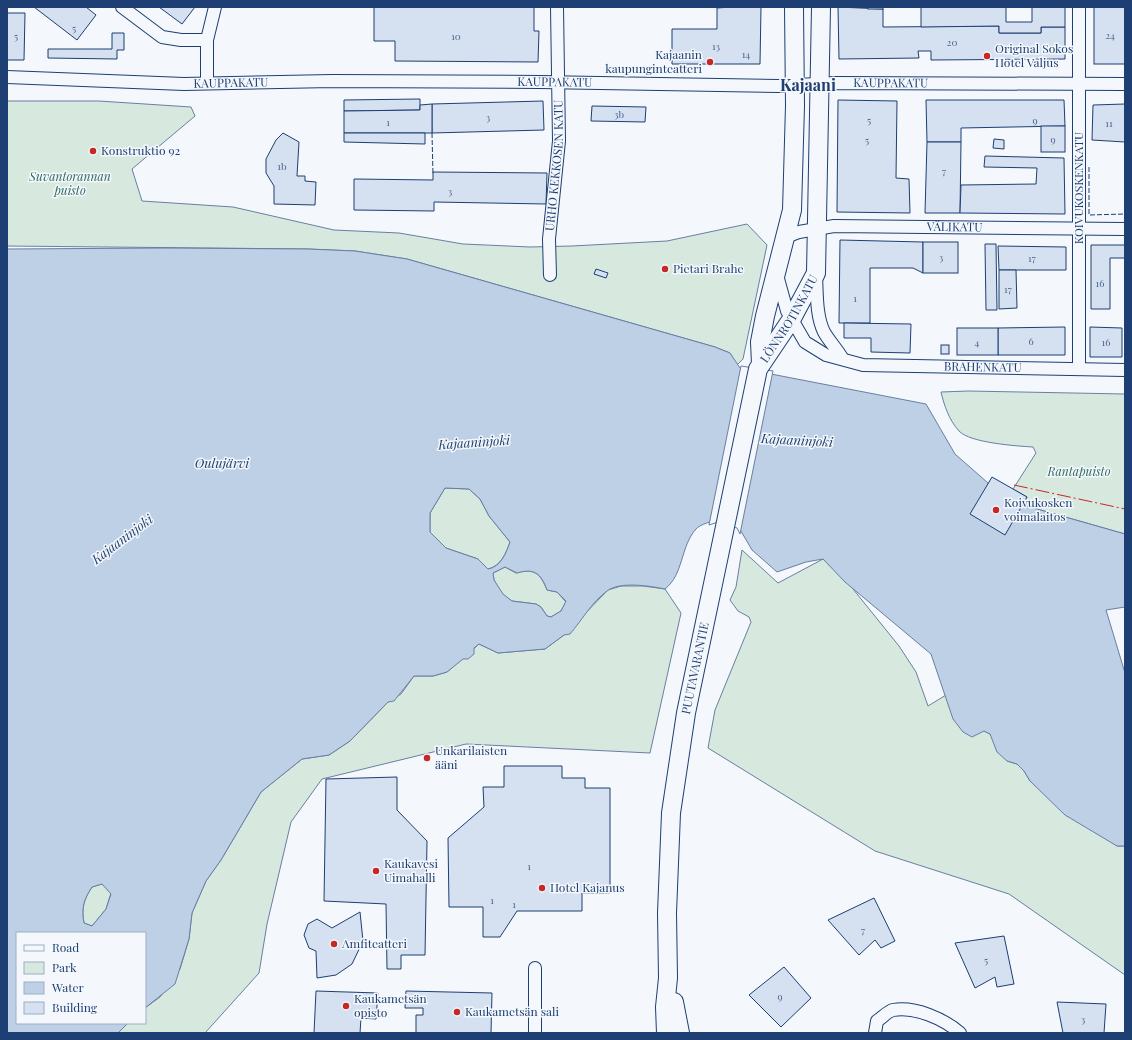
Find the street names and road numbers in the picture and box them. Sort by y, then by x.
street label: KAUPPAKATU [193,73,268,91]
street label: KAUPPAKATU [517,73,592,90]
street label: KAUPPAKATU [853,74,928,90]
street label: URHO KEKKOSEN KATU [541,99,566,232]
street label: KOIVUKOSKENKATU [1070,132,1086,244]
street label: VÄLIKATU [926,218,983,235]
street label: LÖNNROTINKATU [756,272,821,365]
street label: BRAHENKATU [944,358,1022,375]
street label: PUUTAVARANTIE [677,621,712,716]

